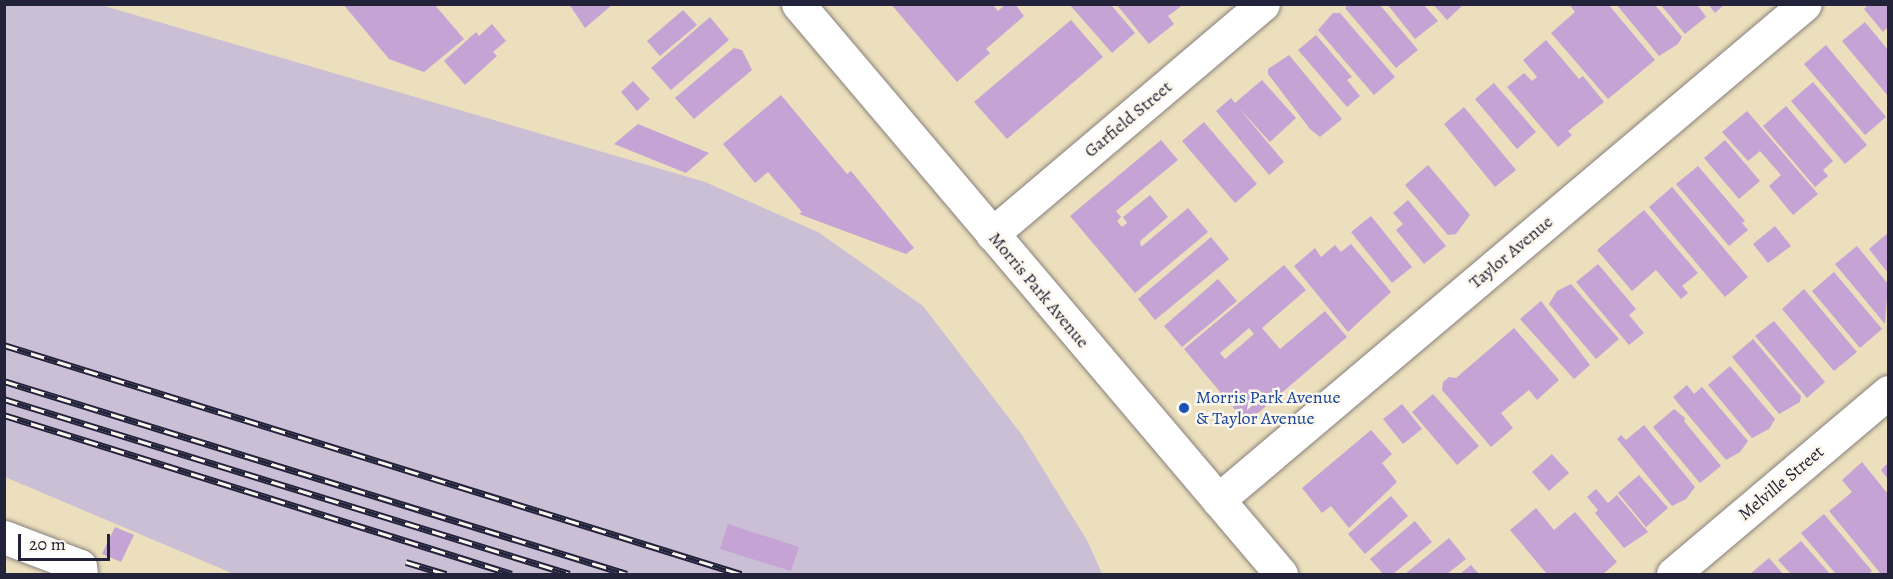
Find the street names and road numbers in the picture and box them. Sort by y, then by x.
street label: Garfield Street [1080,76,1176,162]
street label: Taylor Avenue [1465,211,1557,293]
street label: Morris Park Avenue [984,228,1094,352]
street label: Melville Street [1734,441,1828,525]

